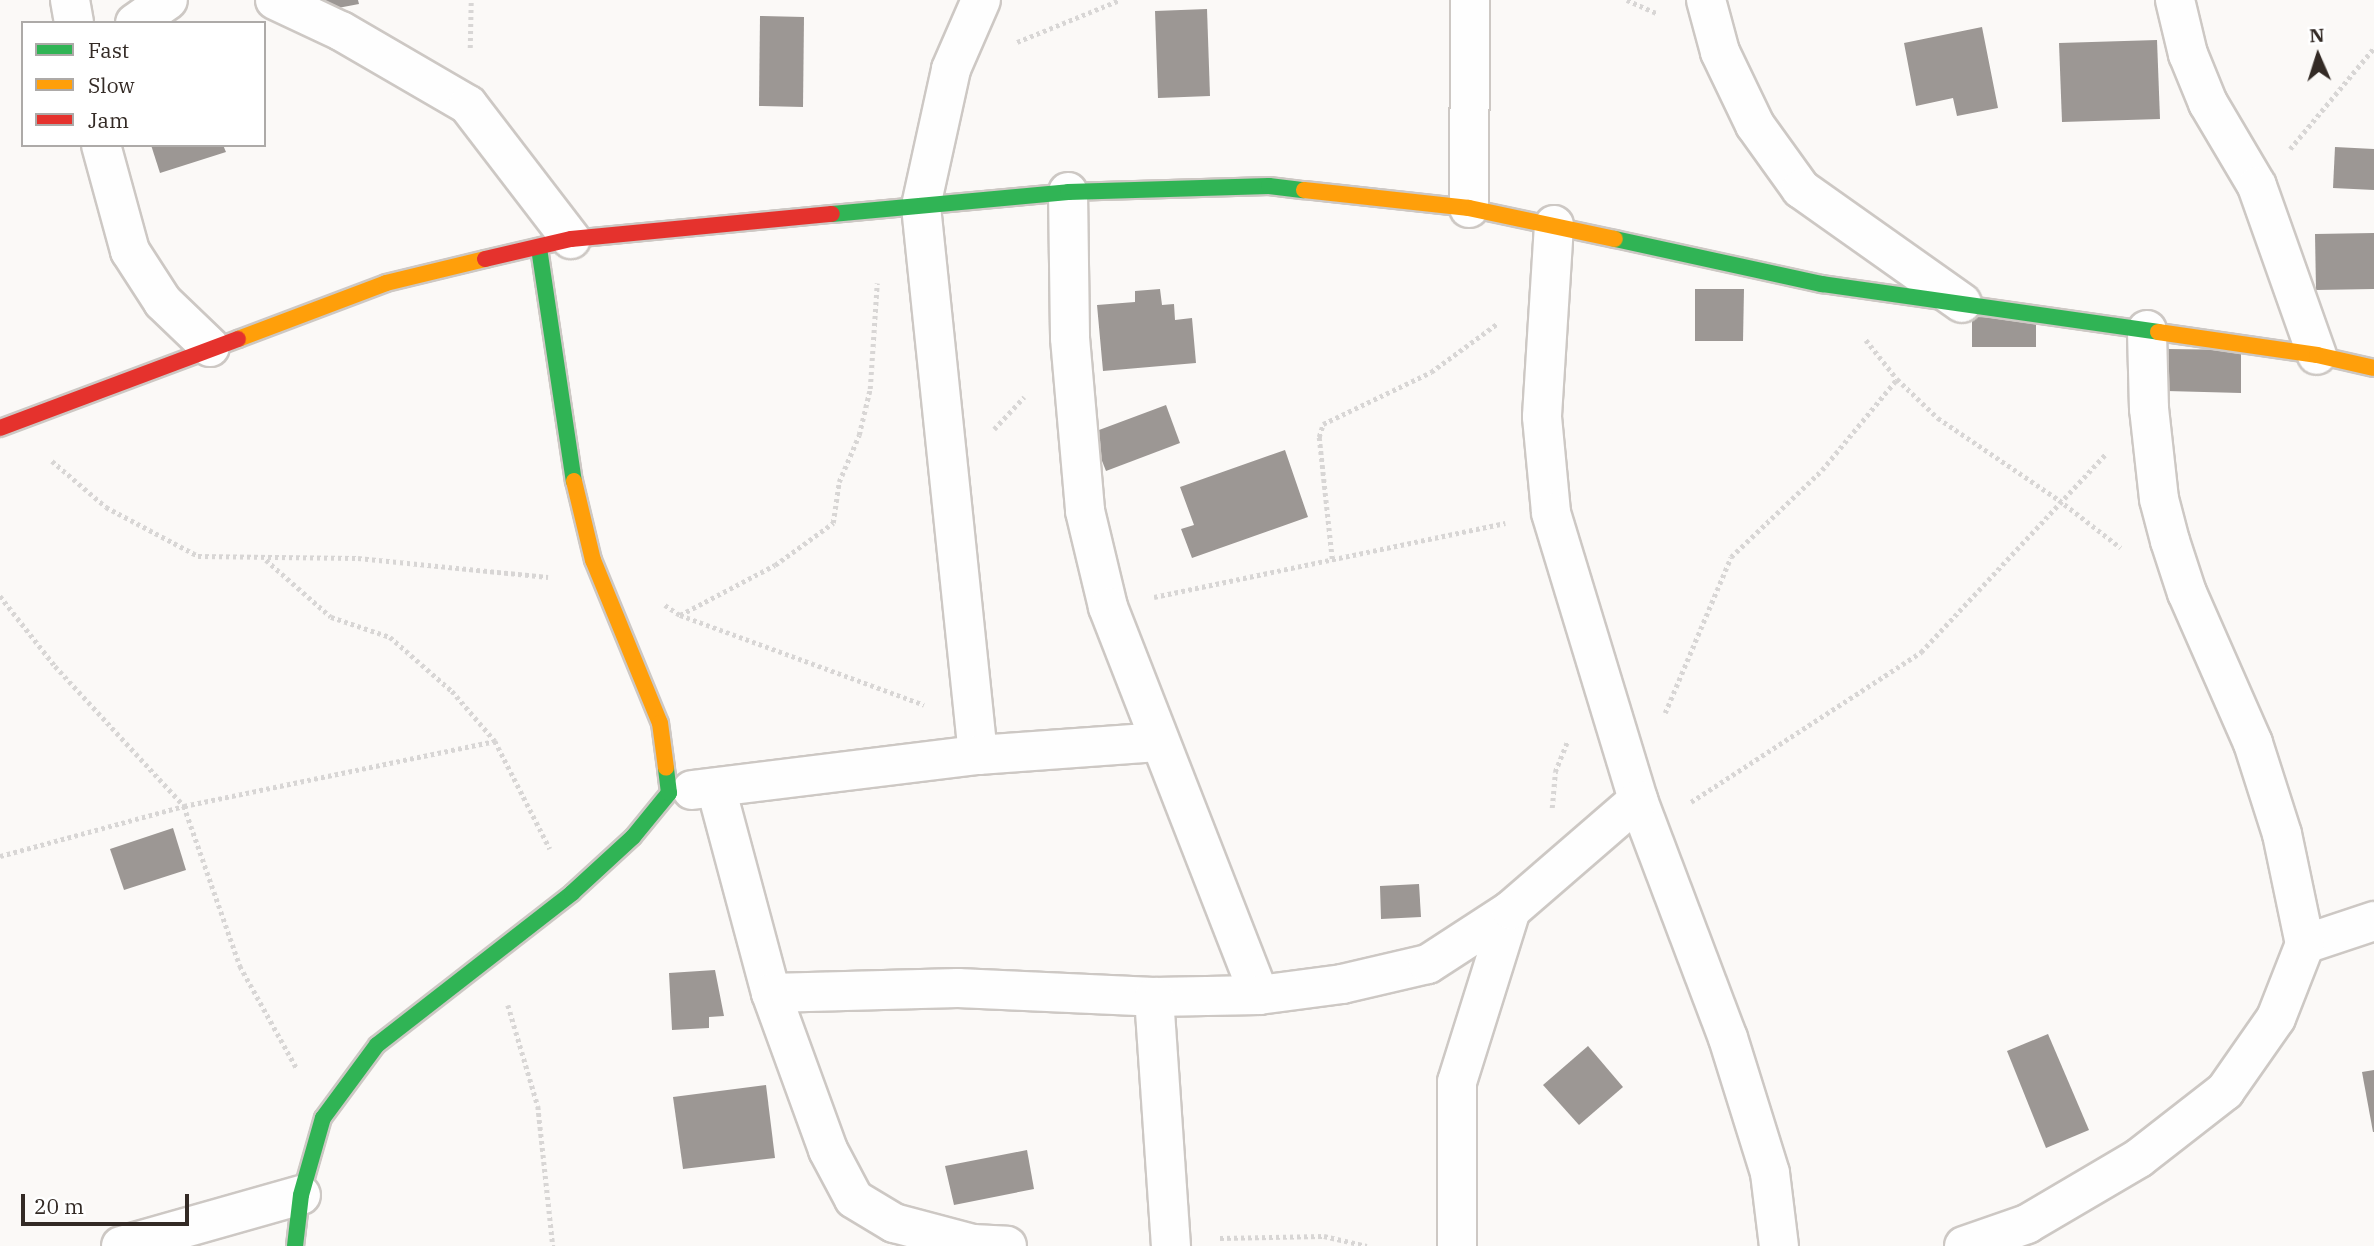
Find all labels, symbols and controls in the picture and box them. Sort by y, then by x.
legend [21,21,266,147]
north arrow [2283,21,2353,91]
text: N [2309,23,2325,47]
text: Fast [88,36,129,64]
text: Slow [88,71,135,99]
text: Jam [88,106,129,134]
scale bar [24,1180,192,1224]
text: 20 m [34,1192,84,1220]

